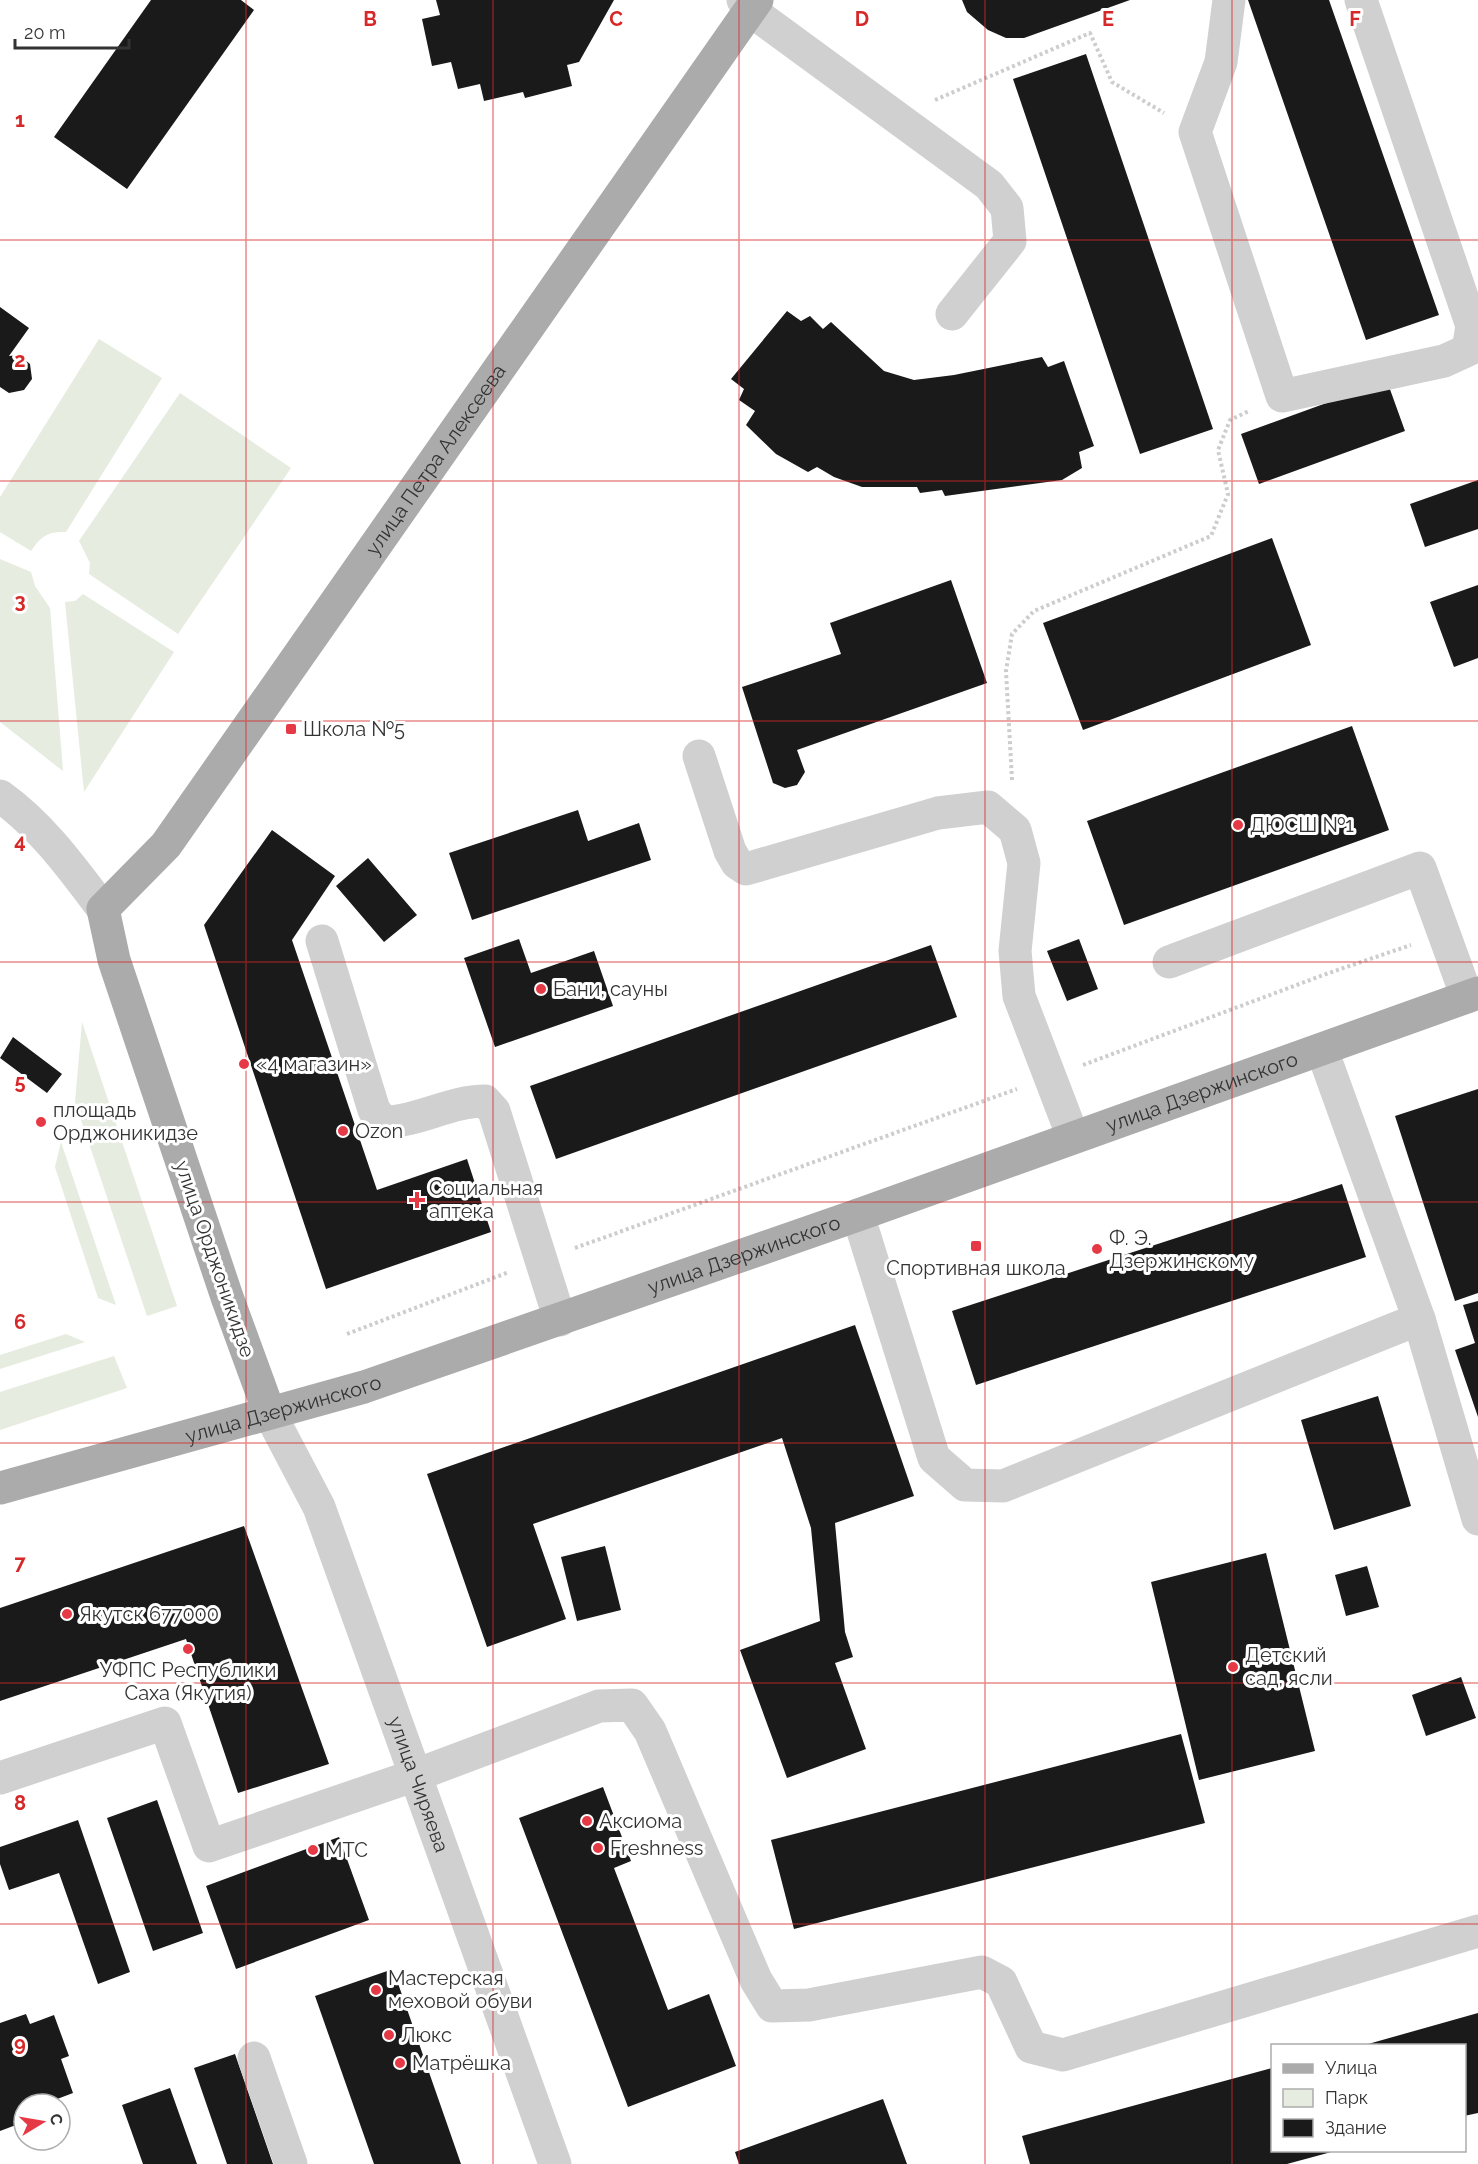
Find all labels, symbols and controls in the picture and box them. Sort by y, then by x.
text: B [363,7,377,31]
text: C [609,7,623,31]
text: D [855,7,869,31]
text: E [1102,7,1114,31]
text: F [1349,7,1361,31]
scale bar [15,12,129,50]
text: 20 m [24,22,66,43]
text: 1 [15,108,25,132]
text: 2 [14,348,26,372]
street label: улица Петра Алексеева [360,360,511,560]
text: 3 [14,589,26,613]
place label: Школа №5 [303,717,405,741]
marker: Школа №5 [284,722,298,736]
place label: ДЮСШ №1 [1250,813,1354,837]
marker: ДЮСШ №1 [1231,818,1245,832]
text: 4 [14,829,26,853]
place label: Бани, сауны [553,977,668,1001]
marker: Бани, сауны [534,982,548,996]
street label: улица Дзержинского [1103,1047,1301,1137]
place label: «4 магазин» [256,1052,372,1076]
marker: «4 магазин» [237,1057,251,1071]
text: 5 [14,1070,26,1094]
place label: площадь Орджоникидзе [53,1098,198,1145]
marker: площадь Орджоникидзе [34,1115,48,1129]
place label: Ozon [355,1119,403,1143]
marker: Ozon [336,1124,350,1138]
street label: улица Орджоникидзе [170,1157,260,1361]
place label: Социальная аптека [429,1176,543,1223]
marker: Социальная аптека [410,1193,424,1207]
street label: улица Дзержинского [644,1210,843,1299]
place label: Ф. Э. Дзержинскому [1109,1226,1254,1273]
marker: Спортивная школа [969,1239,983,1253]
marker: Ф. Э. Дзержинскому [1090,1242,1104,1256]
place label: Спортивная школа [886,1256,1066,1280]
text: 6 [14,1310,26,1334]
street label: улица Дзержинского [183,1370,384,1448]
text: 7 [14,1551,26,1575]
place label: Якутск 677000 [79,1602,219,1626]
marker: Якутск 677000 [60,1607,74,1621]
marker: УФПС Республики Саха (Якутия) [181,1642,195,1656]
place label: Детский сад, ясли [1245,1643,1333,1690]
place label: УФПС Республики Саха (Якутия) [100,1658,276,1705]
marker: Детский сад, ясли [1226,1660,1240,1674]
street label: улица Чиряева [383,1713,454,1855]
text: 8 [14,1791,26,1815]
place label: Аксиома [599,1809,682,1833]
marker: Аксиома [580,1814,594,1828]
place label: Freshness [610,1836,704,1860]
place label: МТС [325,1838,368,1862]
marker: Freshness [591,1841,605,1855]
marker: МТС [306,1843,320,1857]
place label: Мастерская меховой обуви [388,1966,532,2013]
marker: Мастерская меховой обуви [369,1983,383,1997]
place label: Люкс [401,2023,452,2047]
marker: Люкс [382,2028,396,2042]
text: 9 [14,2032,26,2056]
legend [1271,2044,1466,2152]
place label: Матрёшка [412,2051,511,2075]
marker: Матрёшка [393,2056,407,2070]
text: Улица [1325,2057,1377,2078]
text: Парк [1325,2087,1368,2108]
north arrow [12,2092,72,2152]
text: С [46,2112,67,2126]
text: Здание [1325,2117,1387,2138]

